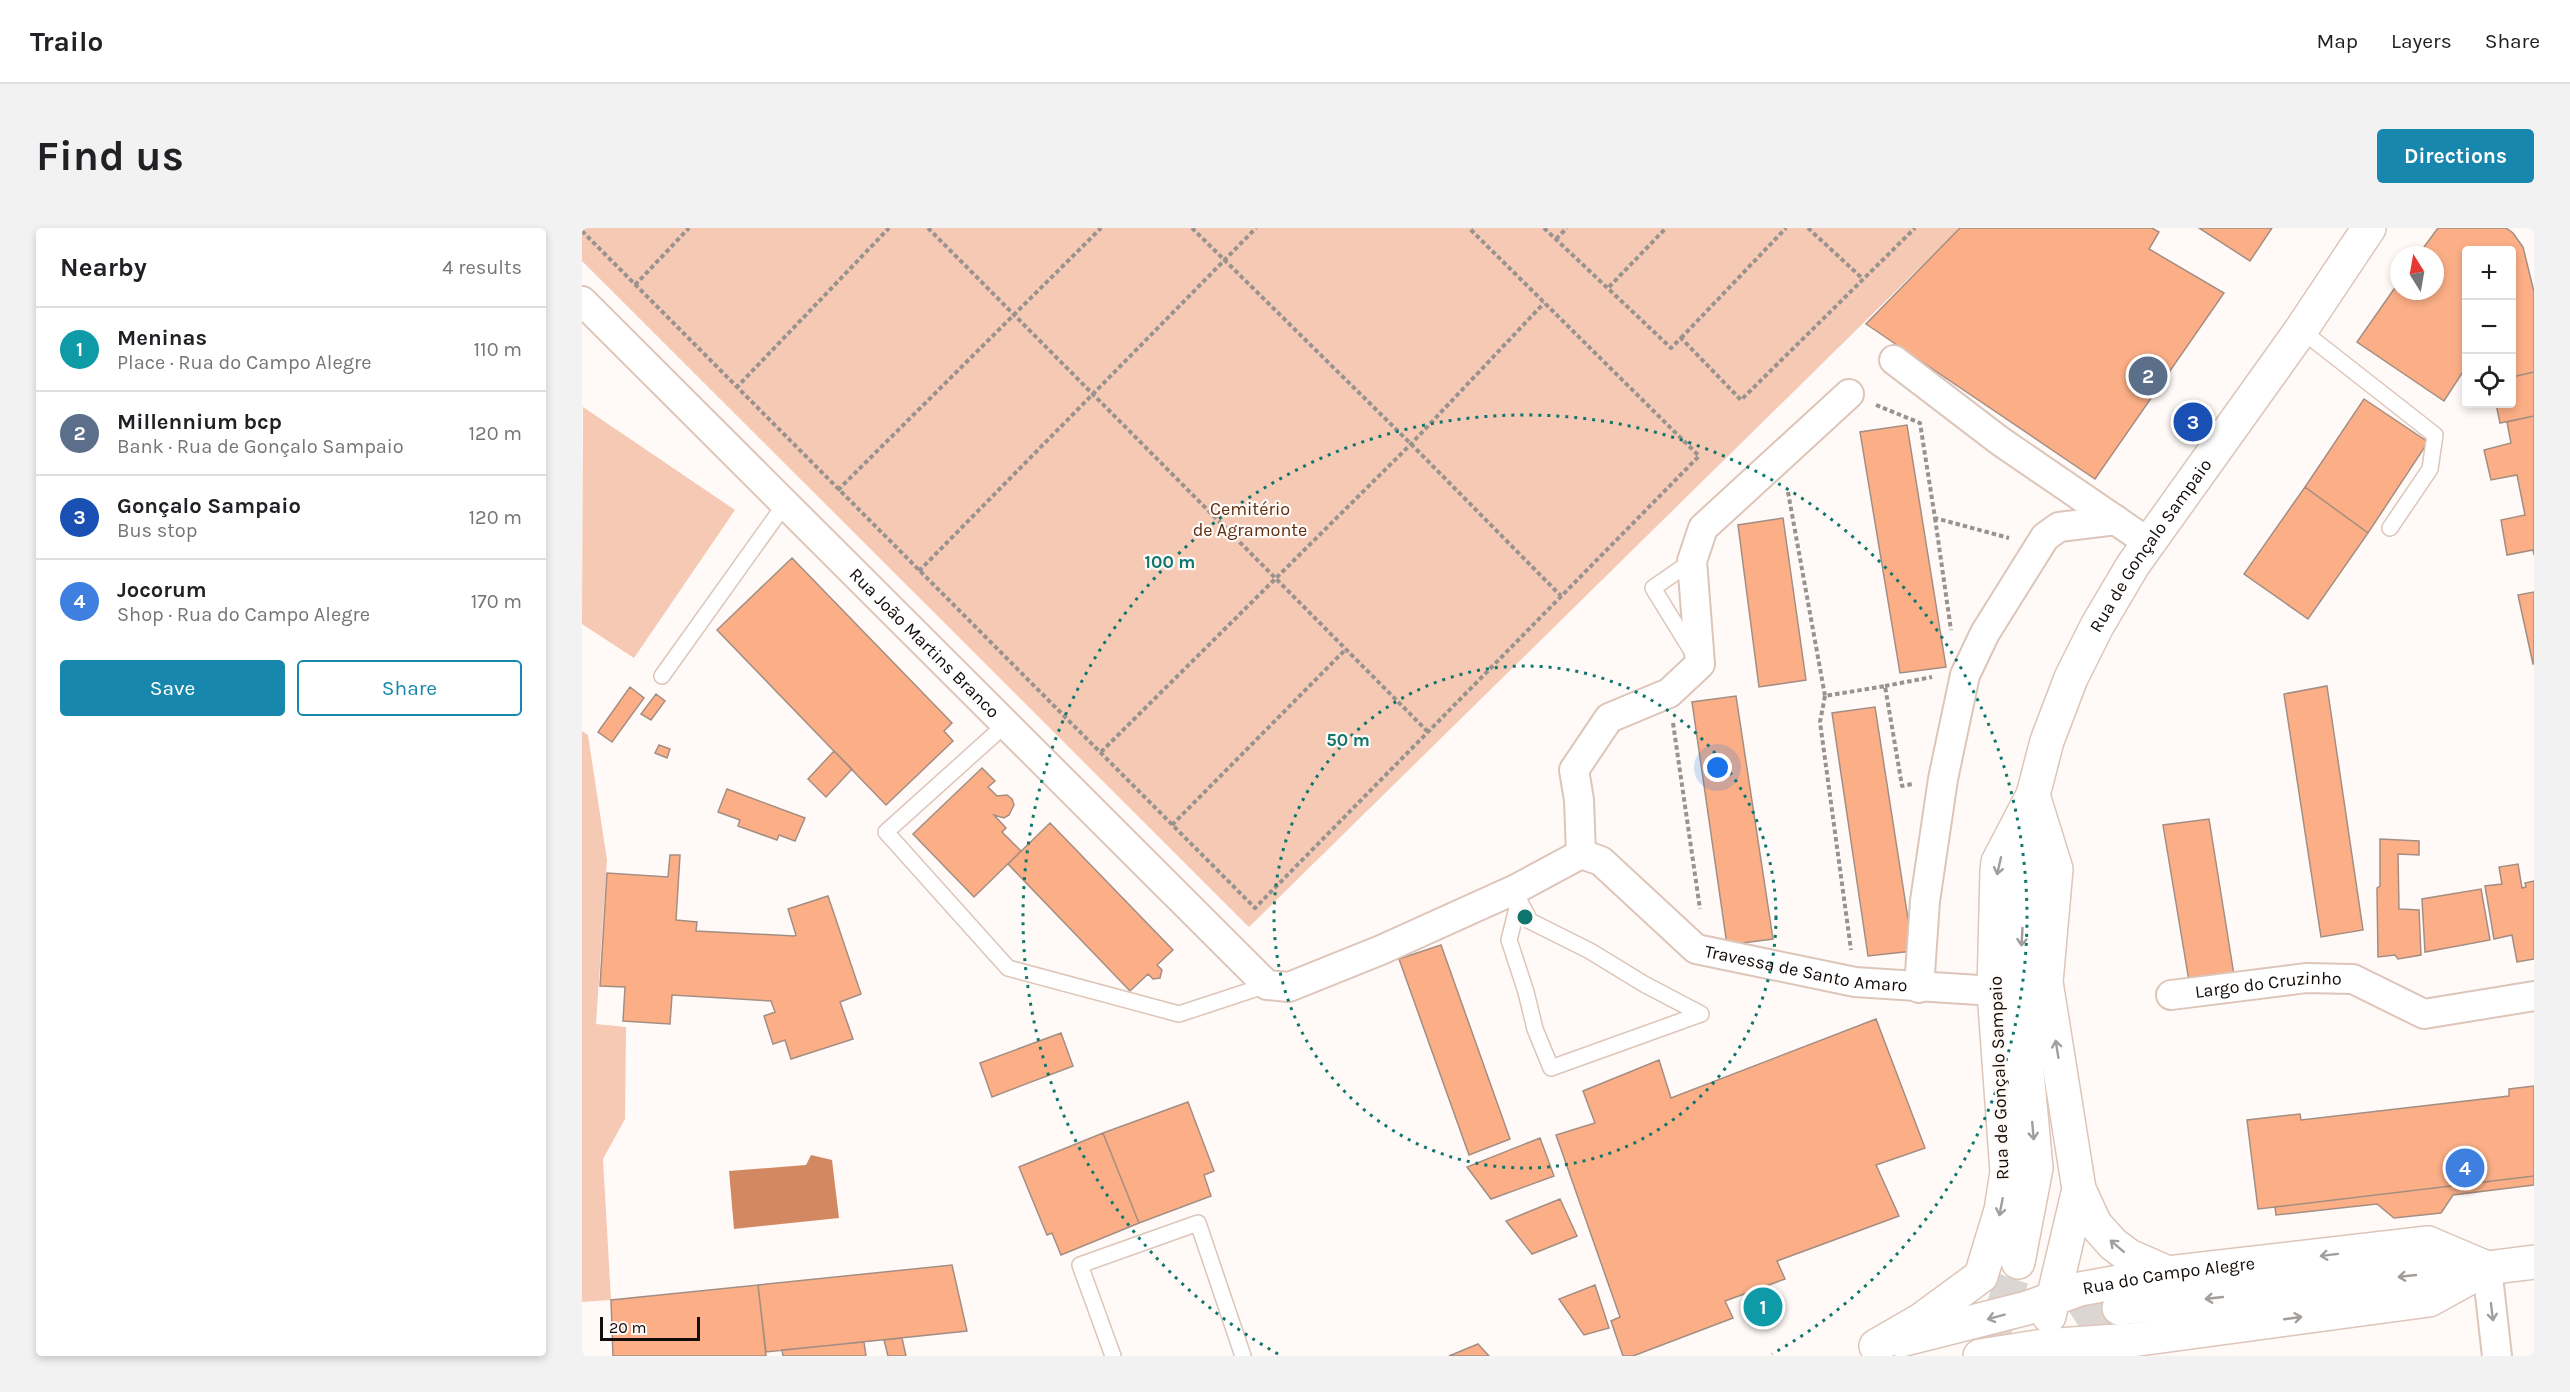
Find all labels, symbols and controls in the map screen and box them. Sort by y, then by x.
text: Trailo [30,25,103,58]
text: Map [2316,29,2358,53]
text: Layers [2391,29,2452,53]
text: Share [2485,29,2540,53]
button: Directions [2377,129,2534,183]
text: Find us [36,131,184,181]
north arrow [2390,246,2444,300]
map controls [2462,246,2516,408]
button: + [2462,246,2516,300]
text: Nearby [60,252,147,283]
text: 4 results [442,256,522,279]
button: − [2462,300,2516,354]
text: Meninas [117,325,207,351]
text: 1 [76,338,83,361]
text: 110 m [473,338,522,361]
text: Place · Rua do Campo Alegre [117,351,372,374]
pin: 2 [2128,354,2168,398]
button: locate [2462,354,2516,408]
pin: 3 [2174,400,2212,444]
text: Millennium bcp [117,409,282,435]
text: 2 [73,422,86,445]
text: 120 m [468,422,522,445]
text: Bank · Rua de Gonçalo Sampaio [117,435,404,458]
street label: Rua de Gonçalo Sampaio [2085,454,2216,636]
text: Gonçalo Sampaio [117,493,301,519]
park label: Cemitério de Agramonte [1193,498,1307,541]
text: 3 [73,506,86,529]
text: 120 m [468,506,522,529]
text: Bus stop [117,519,197,542]
text: 100 m [1145,551,1195,573]
street label: Rua João Martins Branco [845,563,1004,723]
text: Jocorum [117,577,207,603]
text: 4 [74,590,85,613]
text: 170 m [471,590,522,613]
text: Shop · Rua do Campo Alegre [117,603,370,626]
button: Save [60,660,285,716]
button: Share [297,660,522,716]
text: 50 m [1326,729,1370,751]
your location [1703,753,1732,782]
one-way arrow [1993,856,2004,875]
centre of rings [1515,907,1535,927]
one-way arrow [2016,926,2027,946]
street label: Travessa de Santo Amaro [1703,940,1908,996]
street label: Largo do Cruzinho [2194,967,2342,1003]
street label: Rua de Gonçalo Sampaio [1984,976,2014,1180]
one-way arrow [2051,1039,2062,1059]
one-way arrow [2028,1121,2039,1141]
pin: 4 [2446,1146,2484,1190]
one-way arrow [1995,1197,2006,1216]
one-way arrow [2109,1239,2124,1253]
one-way arrow [2319,1249,2339,1260]
street label: Rua do Campo Alegre [2081,1252,2256,1299]
one-way arrow [2398,1270,2418,1281]
pin: 1 [1744,1284,1782,1330]
one-way arrow [2204,1292,2224,1303]
one-way arrow [2487,1302,2498,1321]
one-way arrow [1987,1311,2006,1323]
one-way arrow [2282,1312,2302,1323]
scale bar [600,1314,700,1342]
text: 20 m [609,1318,647,1337]

